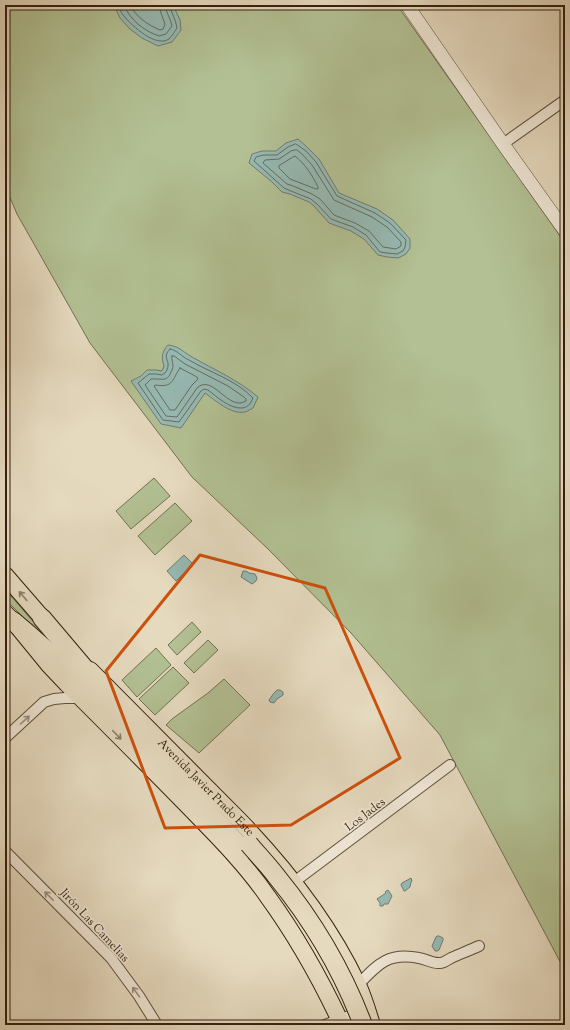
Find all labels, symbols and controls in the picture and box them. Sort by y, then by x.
one-way arrow [19,591,28,601]
one-way arrow [20,715,30,725]
one-way arrow [112,730,122,740]
street label: Avenida Javier Prado Este [153,735,258,841]
street label: Los Jades [341,793,390,836]
street label: Jirón Las Camelias [55,884,133,967]
one-way arrow [44,891,54,900]
one-way arrow [132,987,140,998]

